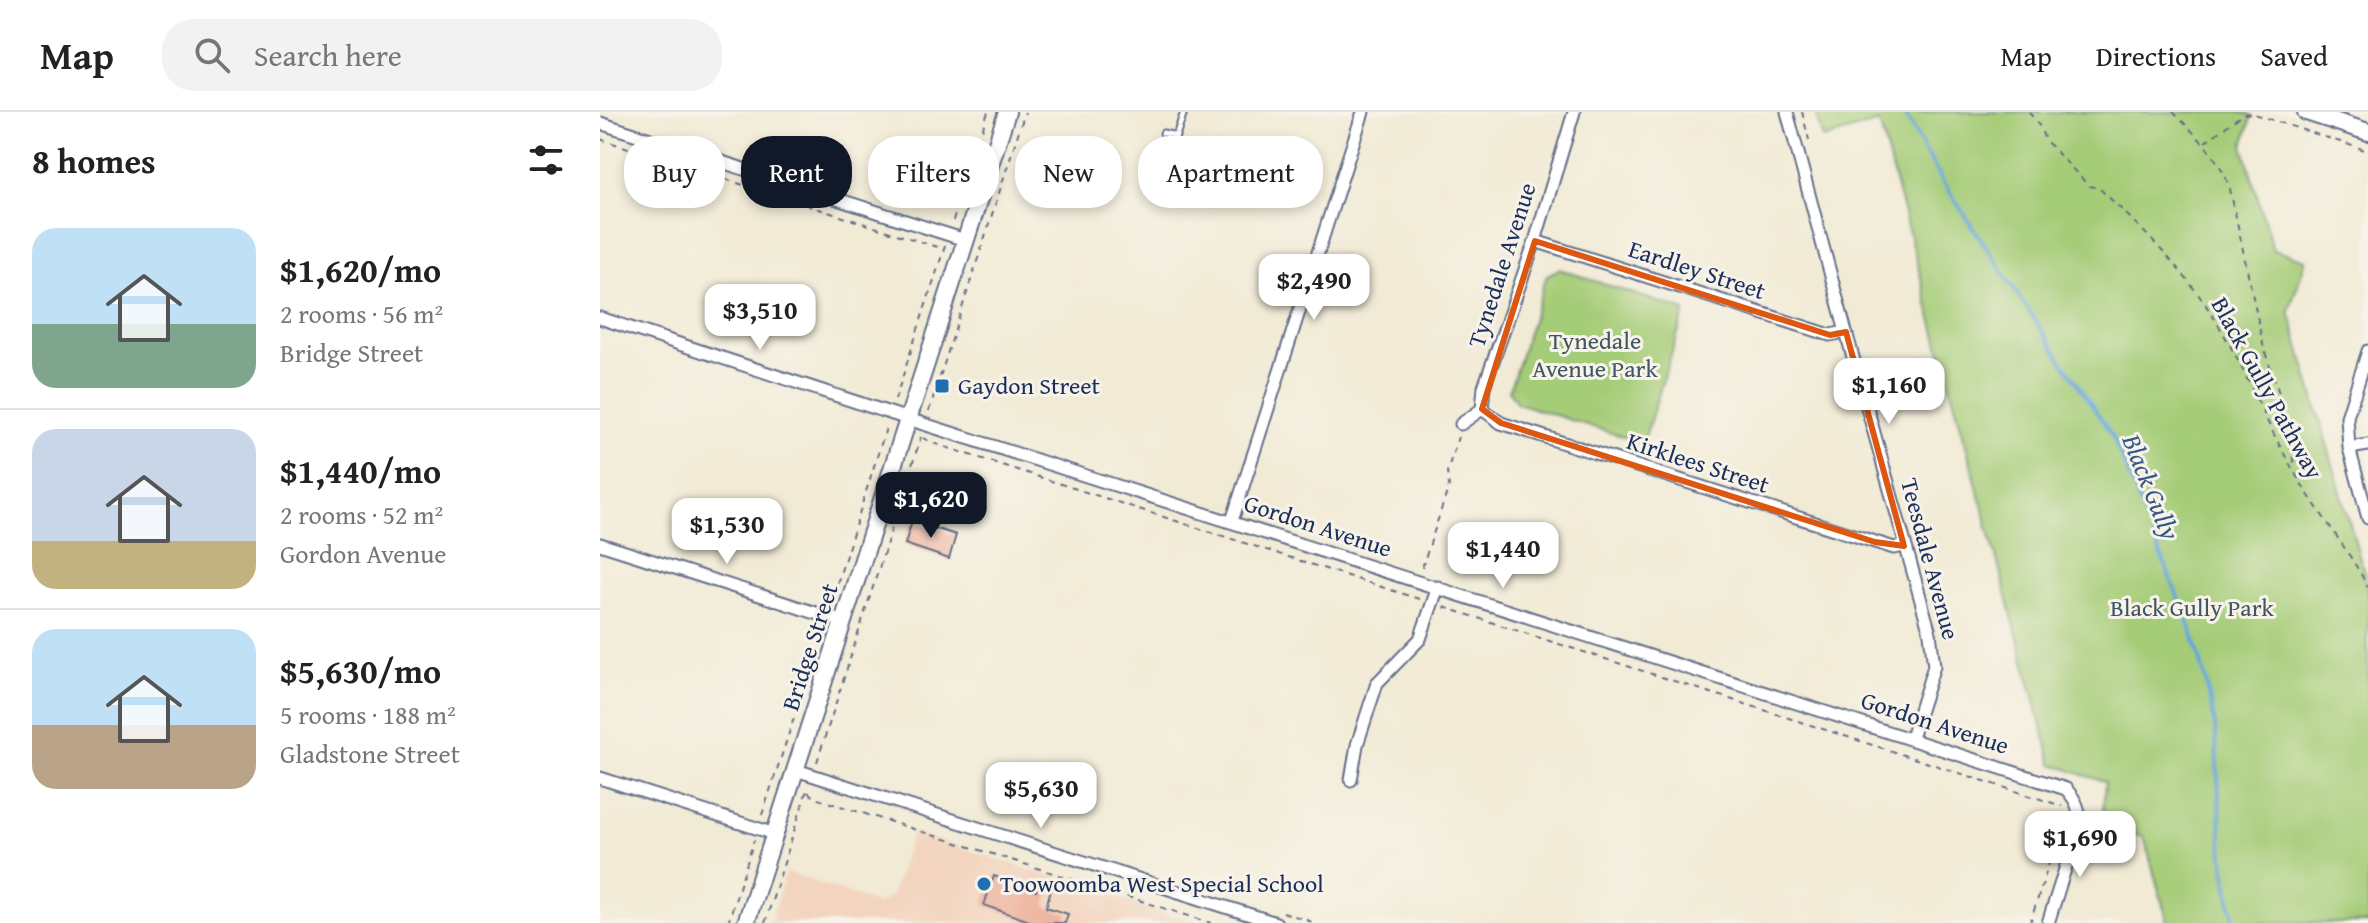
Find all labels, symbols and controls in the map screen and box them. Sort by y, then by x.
search box [162,19,722,91]
text: Map [40,27,114,83]
icon: search [190,33,234,77]
text: Search here [254,33,402,77]
text: Map [2000,35,2052,76]
text: Directions [2096,35,2216,76]
text: Saved [2260,35,2328,76]
text: 8 homes [32,136,156,185]
chip: Buy [624,136,725,208]
chip: Rent [741,136,852,208]
chip: Filters [868,136,999,208]
chip: New [1015,136,1122,208]
chip: Apartment [1138,136,1323,208]
icon: filters [524,138,568,182]
street label: Tynedale Avenue [1458,178,1545,352]
street label: Eardley Street [1624,231,1771,308]
text: $1,620/mo [280,245,441,294]
pin: $2,490 [1249,254,1379,322]
icon: home [96,260,192,356]
text: $2,490 [1277,260,1351,299]
pin: $3,510 [695,284,825,352]
text: $3,510 [723,290,797,329]
street label: Black Gully Pathway [2203,290,2332,485]
text: 2 rooms · 56 m² [280,294,443,333]
park label: Tynedale Avenue Park [1532,323,1658,386]
text: Bridge Street [280,333,423,372]
pin: $1,160 [1824,358,1954,426]
text: $1,160 [1852,364,1926,403]
place label: Gaydon Street [958,368,1101,403]
marker: Gaydon Street [933,377,951,395]
street label: Kirklees Street [1622,423,1774,502]
water label: Black Gully [2112,427,2190,545]
text: $1,440/mo [280,446,441,495]
icon: home [96,461,192,557]
pin: $1,620 [866,472,996,540]
street label: Teesdale Avenue [1892,474,1969,643]
text: $1,620 [894,478,968,517]
street label: Gordon Avenue [1240,485,1397,566]
text: 2 rooms · 52 m² [280,495,443,534]
pin: $1,530 [662,498,792,566]
text: $1,530 [690,504,764,543]
pin: $1,440 [1438,522,1568,590]
text: $1,440 [1466,528,1540,567]
text: Gordon Avenue [280,534,446,573]
street label: Bridge Street [772,578,847,715]
park label: Black Gully Park [2110,590,2275,625]
text: $5,630/mo [280,646,441,695]
icon: home [96,661,192,757]
street label: Gordon Avenue [1857,682,2014,763]
text: 5 rooms · 188 m² [280,695,456,734]
text: Gladstone Street [280,734,460,773]
pin: $5,630 [976,762,1106,830]
text: $5,630 [1004,768,1078,807]
pin: $1,690 [2015,811,2145,879]
text: $1,690 [2043,817,2117,856]
place label: Toowoomba West Special School [1000,866,1324,901]
marker: Toowoomba West Special School [975,875,993,893]

